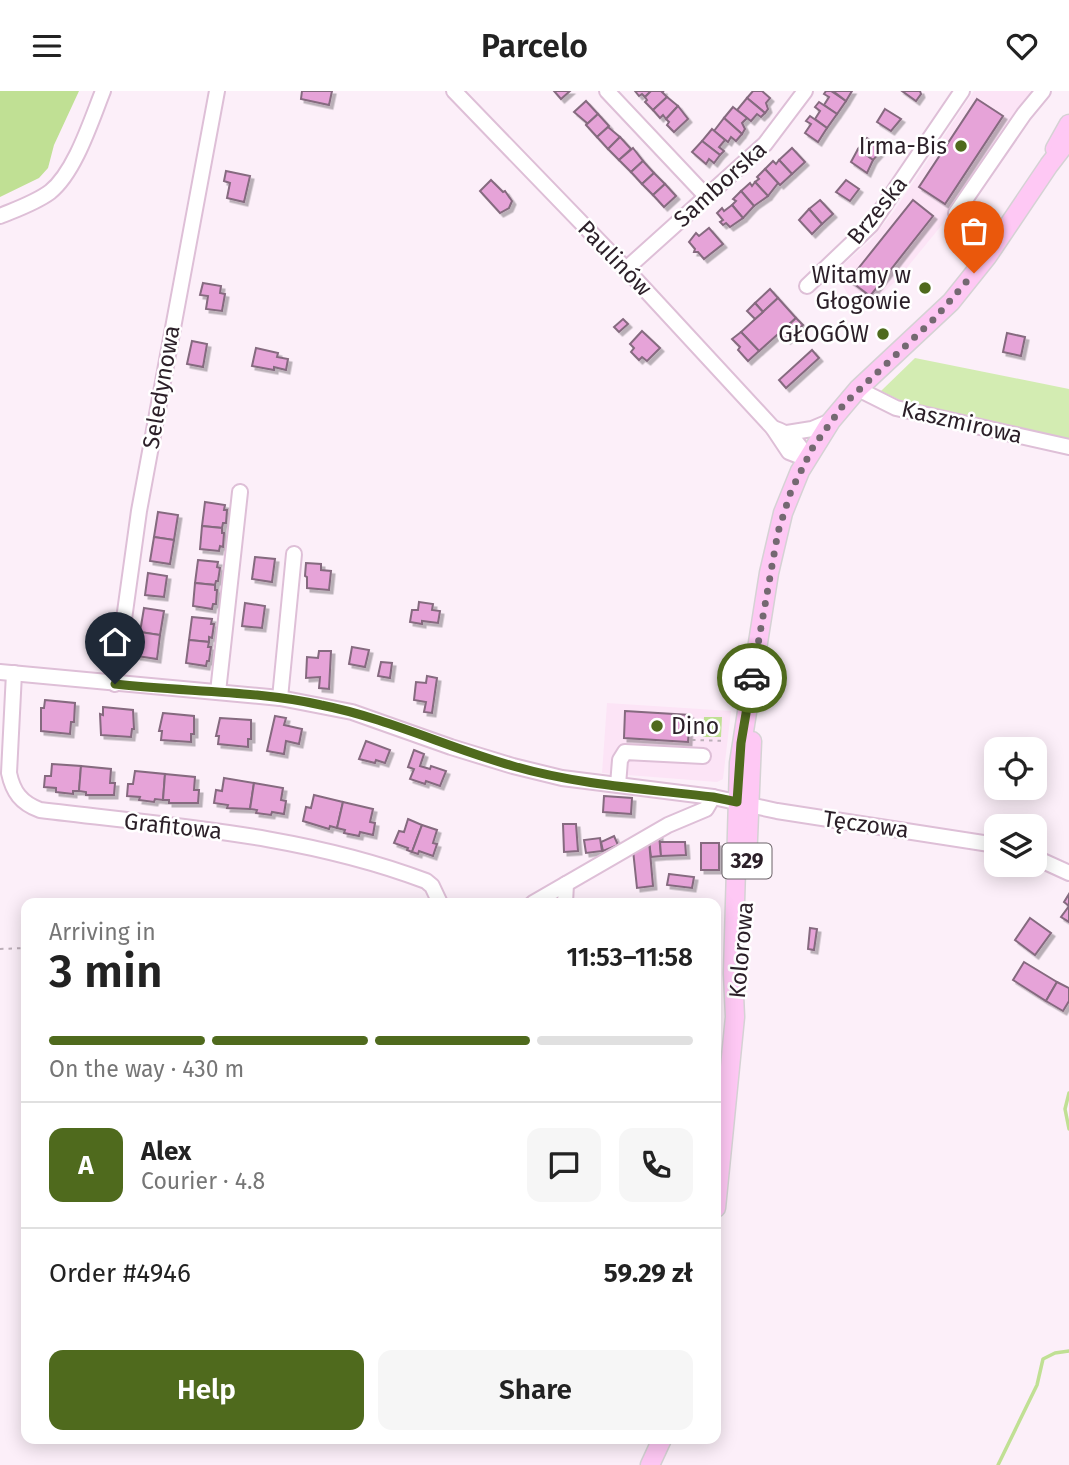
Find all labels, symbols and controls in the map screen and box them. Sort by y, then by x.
icon: menu [28,27,66,65]
text: Parcelo [481,27,588,65]
icon: heart [1003,27,1041,65]
place label: Irma-Bis [859,132,947,160]
street label: Samborska [668,135,772,233]
marker: Irma-Bis [953,138,969,154]
street label: Brzeska [841,170,913,250]
pin [944,201,1004,273]
icon: bag [955,212,993,250]
street label: Paulinów [572,214,658,302]
place label: Witamy w Głogowie [811,261,912,315]
marker: Witamy w Głogowie [917,280,933,296]
place label: GŁOGÓW [778,319,869,348]
street label: Seledynowa [136,323,186,451]
marker: GŁOGÓW [875,326,891,342]
street label: Kaszmirowa [899,395,1025,449]
pin [85,612,145,684]
icon: home [96,623,134,661]
courier [717,643,787,713]
icon: car [733,659,771,697]
place label: Dino [671,712,719,740]
marker: Dino [649,718,665,734]
map controls [984,737,1047,877]
button: locate [984,737,1047,800]
street label: Tęczowa [821,804,911,844]
street label: Grafitowa [123,807,223,845]
button: layers [984,814,1047,877]
road number: 329 [722,843,772,879]
street label: Kolorowa [723,900,759,1000]
text: Arriving in [49,918,156,946]
text: 11:53–11:58 [566,942,693,973]
text: 3 min [49,944,163,999]
text: On the way · 430 m [49,1055,244,1083]
button: chat [527,1128,601,1202]
button: phone [619,1128,693,1202]
text: Alex [141,1136,191,1167]
text: A [78,1150,94,1181]
text: Courier · 4.8 [141,1167,265,1195]
text: Order #4946 [49,1258,191,1289]
text: 59.29 zł [604,1258,693,1289]
button: Help [49,1350,364,1430]
button: Share [378,1350,693,1430]

